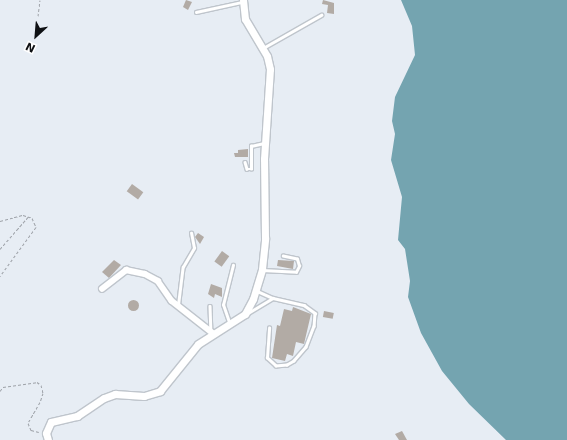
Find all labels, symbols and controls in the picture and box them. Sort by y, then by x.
north arrow [16,16,56,56]
text: N [24,39,38,55]

